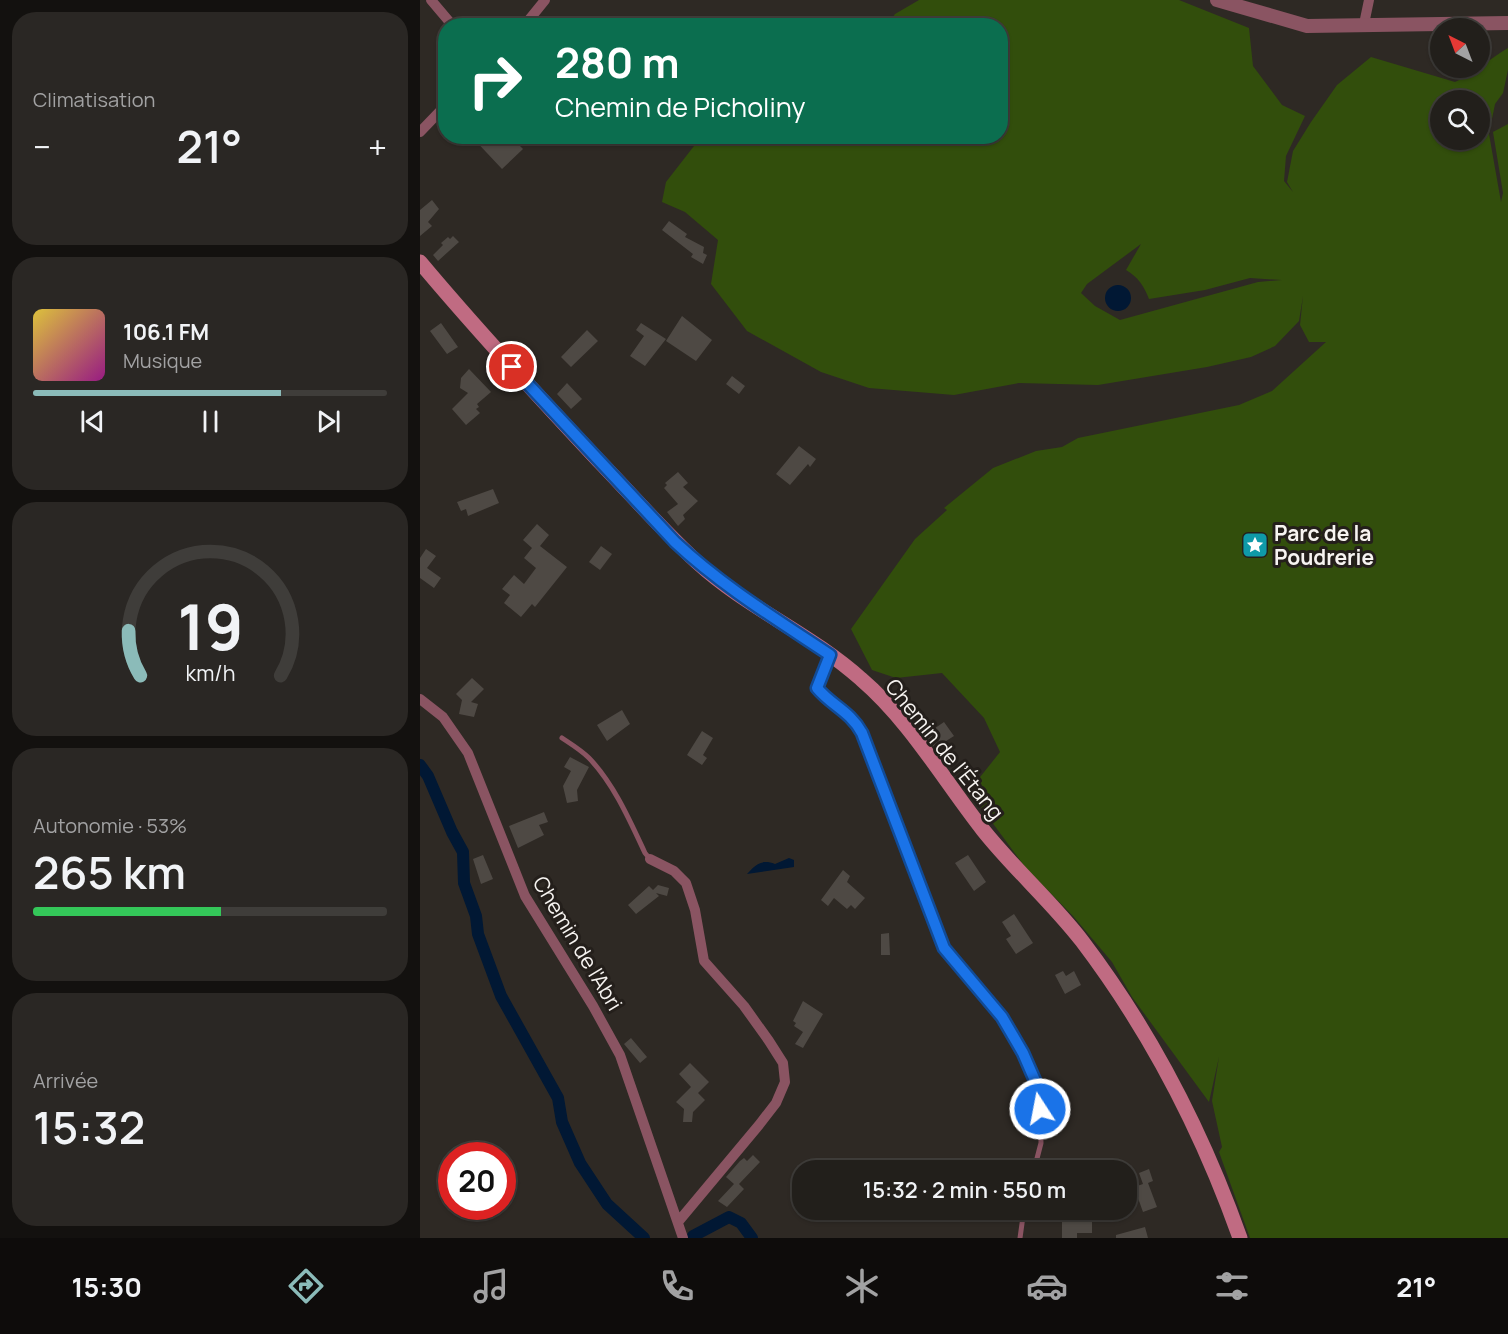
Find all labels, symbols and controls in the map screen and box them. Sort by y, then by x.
north arrow [1430,18,1490,78]
map controls [1430,18,1490,150]
text: 280 m [555,33,680,91]
icon: right [456,42,534,120]
text: Climatisation [33,86,155,113]
text: Chemin de Picholiny [555,88,805,125]
button: search [1430,90,1490,150]
text: 21° [177,115,242,177]
text: − [33,124,51,169]
text: + [368,124,387,169]
text: 106.1 FM [123,317,209,347]
pin [486,341,537,392]
text: Musique [123,347,202,374]
icon: arrive [495,350,528,383]
icon: previous [76,405,109,438]
icon: pause [194,405,227,438]
icon: next [312,405,345,438]
place label: Parc de la Poudrerie [1274,519,1374,571]
place icon: Parc de la Poudrerie [1240,530,1270,560]
text: 19 [177,583,243,669]
text: km/h [185,658,235,687]
street label: Chemin de l’Étang [879,673,1011,825]
text: Autonomie · 53% [33,812,187,839]
text: 265 km [33,841,186,903]
street label: Chemin de l'Abri [527,871,629,1015]
text: Arrivée [33,1067,98,1094]
position arrow [1008,1077,1072,1141]
text: 15:32 [33,1096,145,1158]
speed limit sign: 20 [438,1142,516,1220]
text: 15:32 · 2 min · 550 m [863,1175,1066,1205]
icon: directions [285,1265,327,1307]
icon: music [470,1265,512,1307]
icon: phone [656,1265,698,1307]
icon: climate [841,1265,883,1307]
icon: car [1026,1265,1068,1307]
icon: filters [1211,1265,1253,1307]
text: 15:30 [72,1268,142,1305]
text: 21° [1396,1268,1436,1305]

